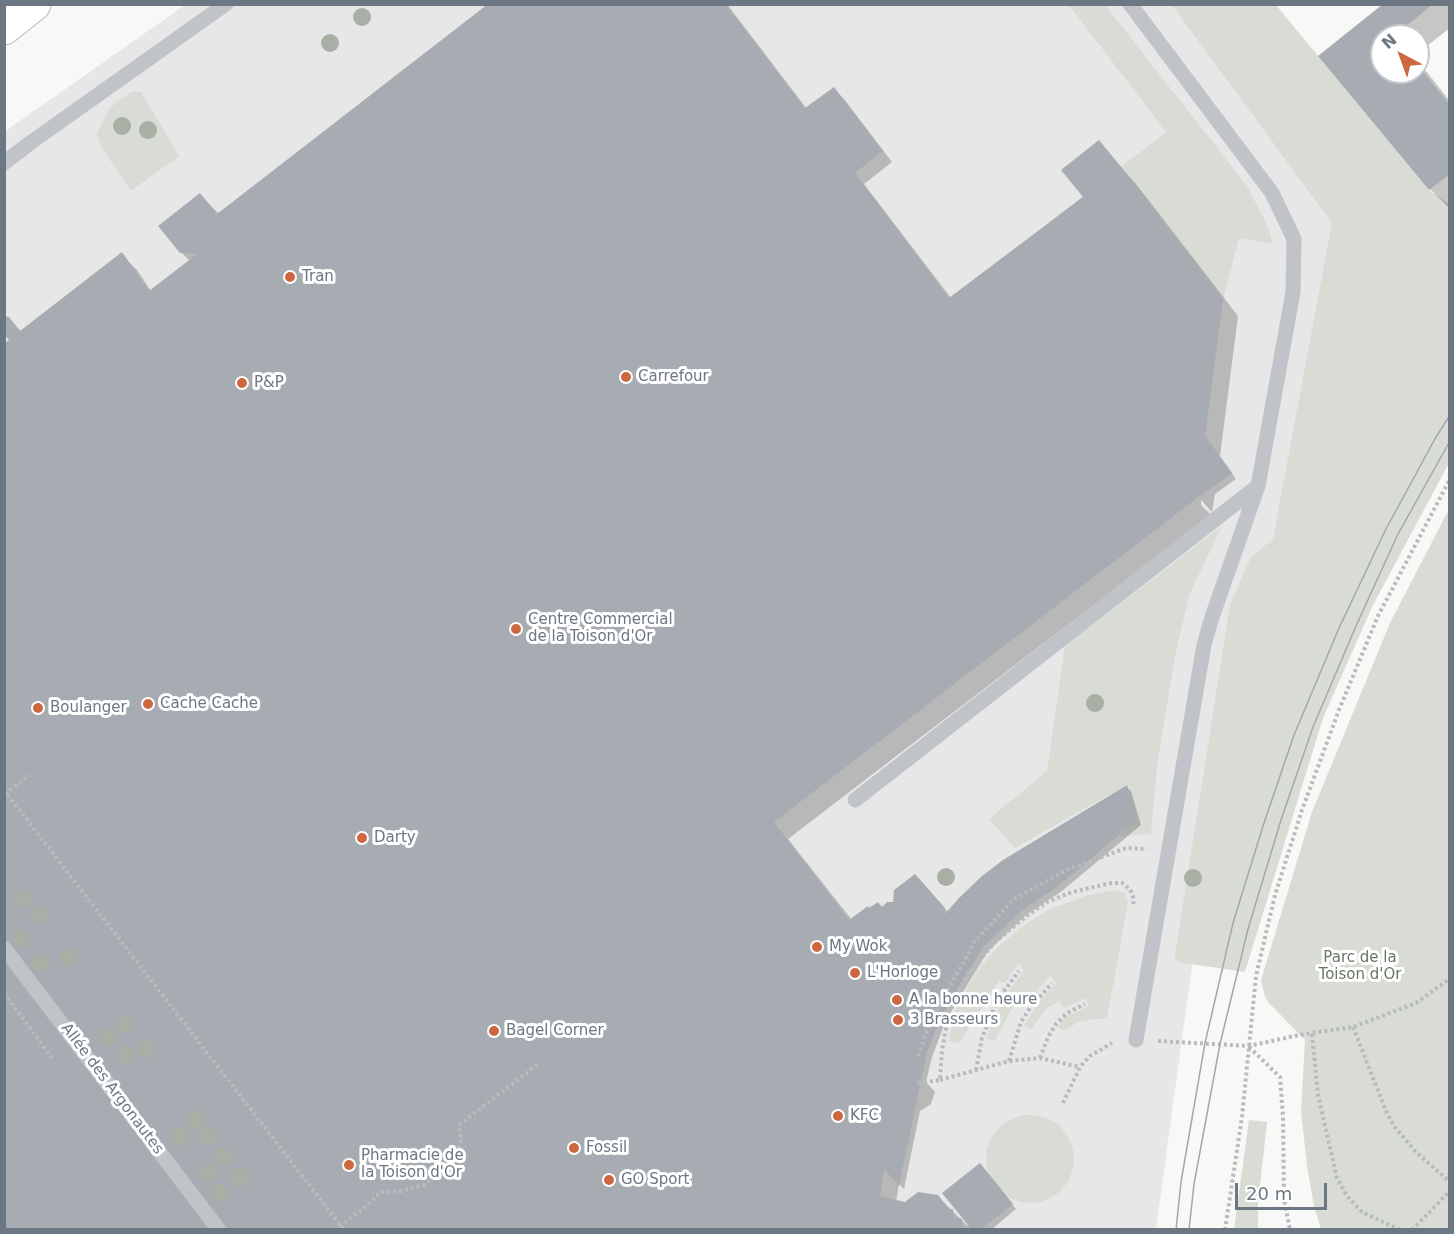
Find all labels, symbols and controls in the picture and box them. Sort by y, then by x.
north arrow [1370,24,1430,84]
text: N [1378,30,1400,53]
place label: Tran [302,268,334,286]
marker: Tran [283,270,297,284]
place label: Carrefour [638,368,709,386]
marker: Carrefour [619,370,633,384]
place label: P&P [254,374,284,392]
marker: P&P [235,376,249,390]
place label: Centre Commercial de la Toison d'Or [528,611,673,646]
marker: Centre Commercial de la Toison d'Or [509,622,523,636]
place label: Cache Cache [160,695,258,713]
marker: Cache Cache [141,697,155,711]
place label: Boulanger [50,699,127,717]
marker: Boulanger [31,701,45,715]
place label: Darty [374,829,416,847]
marker: Darty [355,831,369,845]
place label: My Wok [829,938,887,956]
marker: My Wok [810,940,824,954]
park label: Parc de la Toison d'Or [1319,949,1401,984]
place label: L'Horloge [867,964,938,982]
marker: L'Horloge [848,966,862,980]
place label: A la bonne heure [909,991,1037,1009]
marker: A la bonne heure [890,993,904,1007]
place label: 3 Brasseurs [910,1011,998,1029]
marker: 3 Brasseurs [891,1013,905,1027]
street label: Allée des Argonautes [57,1020,167,1158]
place label: Bagel Corner [506,1022,604,1040]
marker: Bagel Corner [487,1024,501,1038]
place label: KFC [850,1107,879,1125]
marker: KFC [831,1109,845,1123]
place label: Fossil [586,1139,627,1157]
marker: Fossil [567,1141,581,1155]
place label: Pharmacie de la Toison d'Or [361,1147,464,1182]
marker: Pharmacie de la Toison d'Or [342,1158,356,1172]
place label: GO Sport [621,1171,689,1189]
scale bar [1238,1171,1330,1209]
marker: GO Sport [602,1173,616,1187]
text: 20 m [1246,1183,1292,1204]

